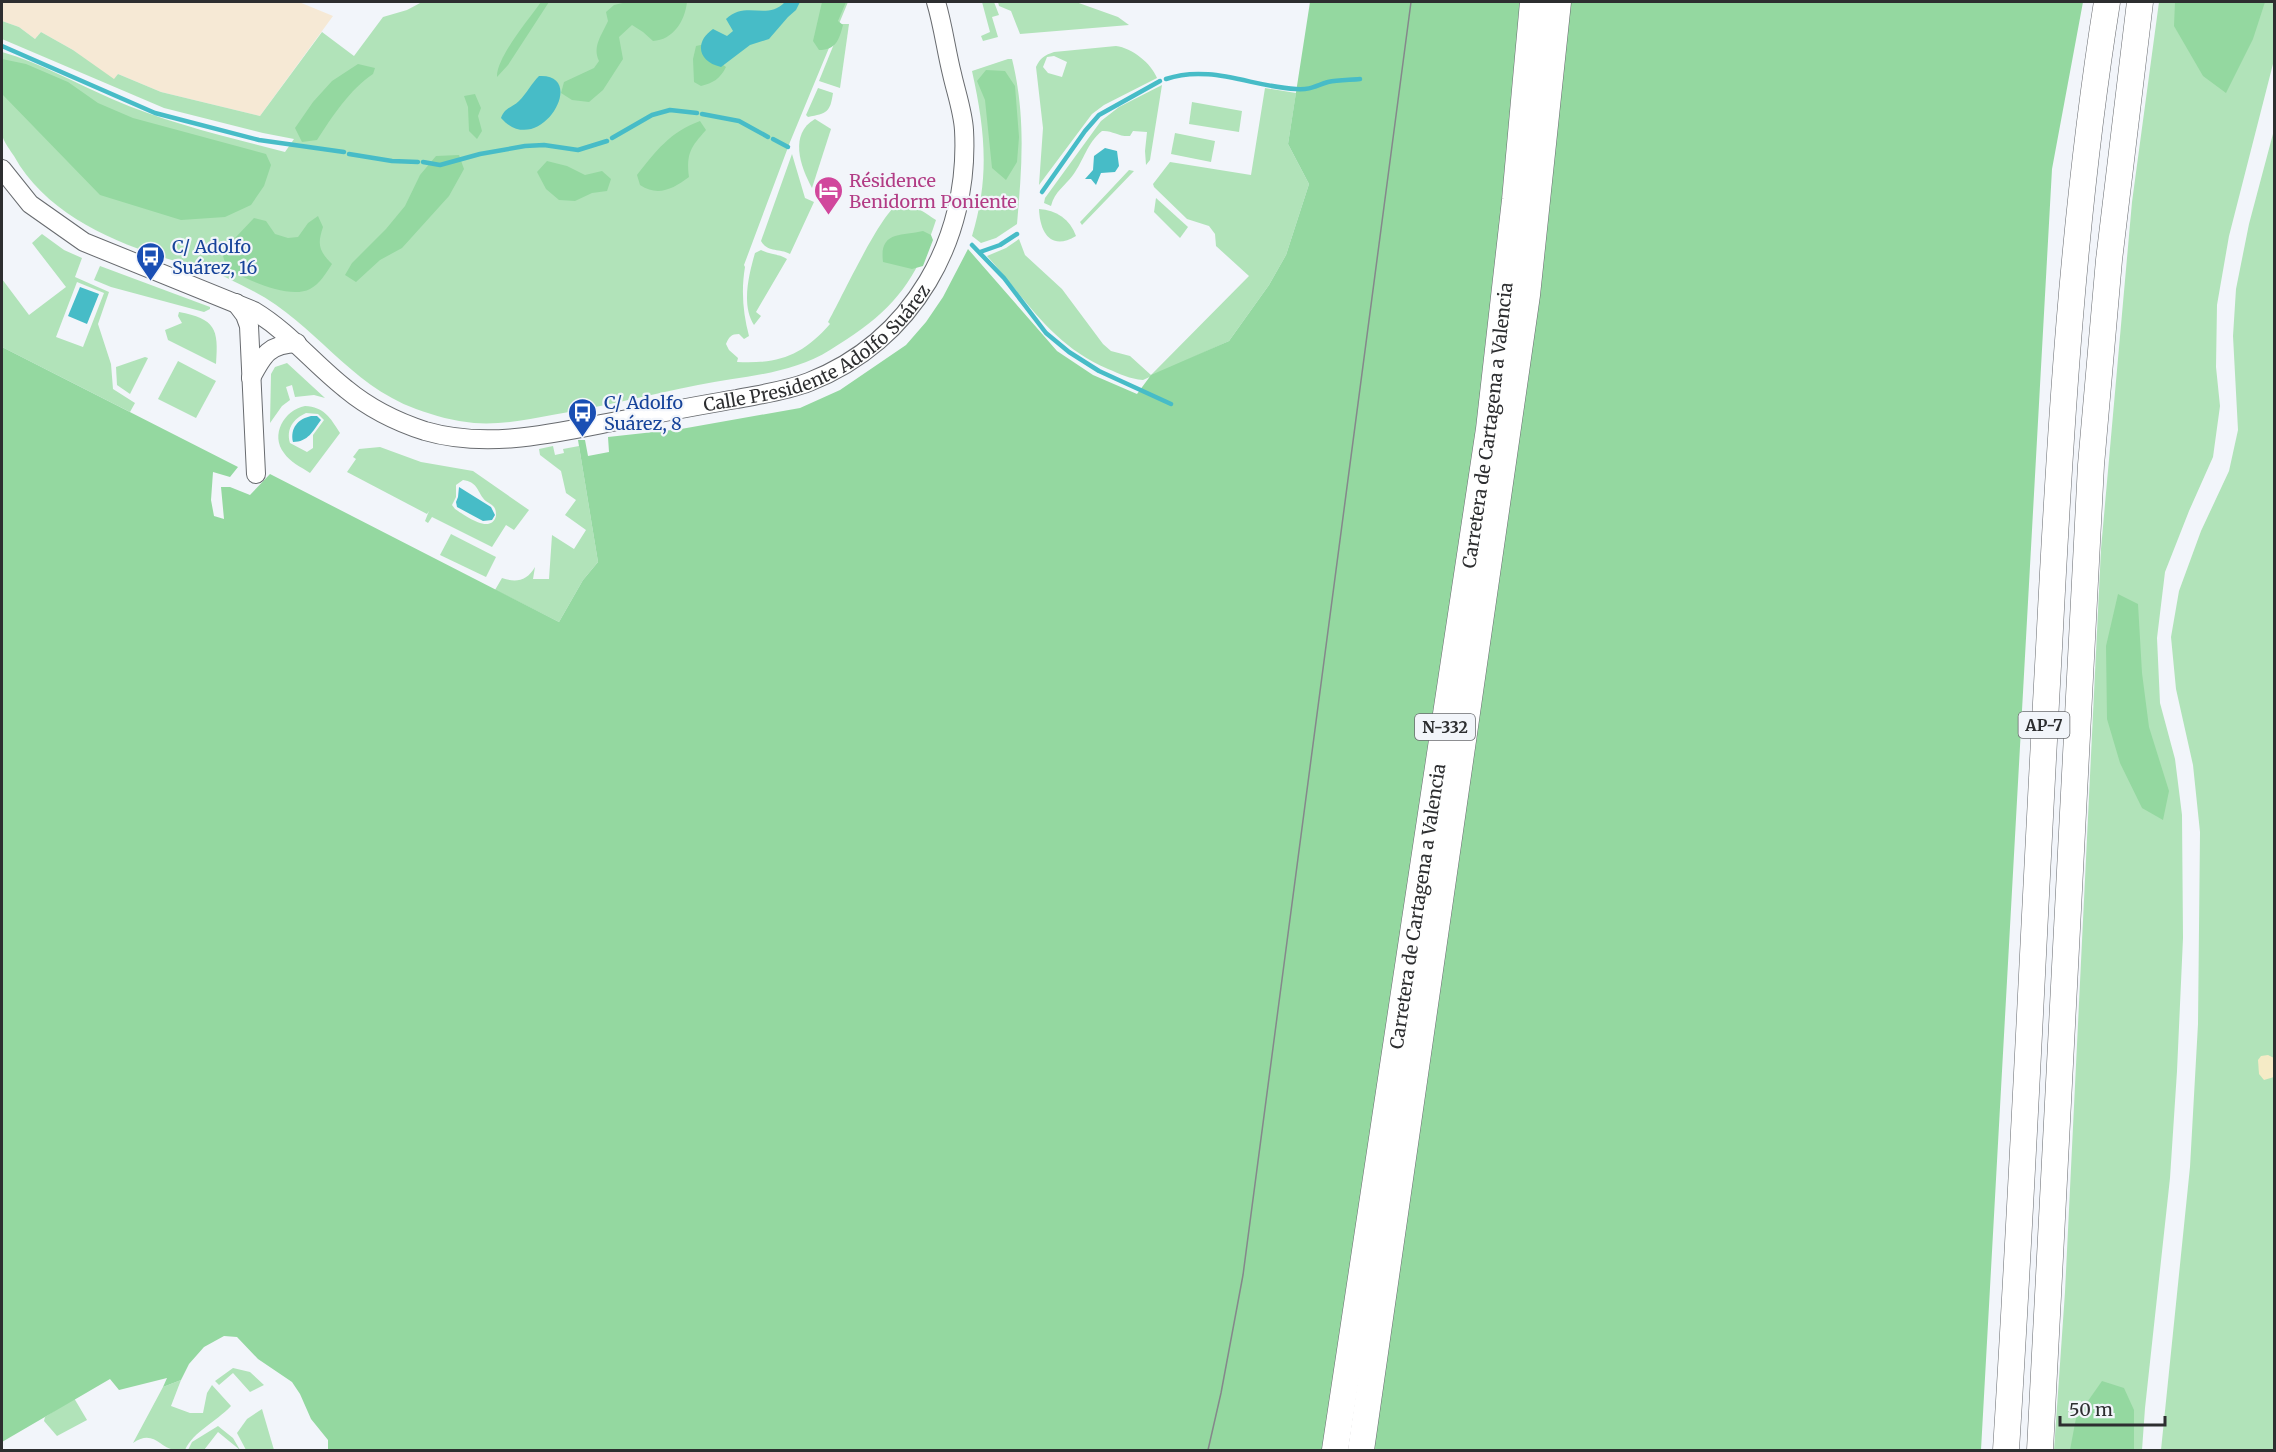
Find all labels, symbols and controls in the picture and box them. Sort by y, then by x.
place label: Résidence Benidorm Poniente [849,169,1017,213]
hotel icon: Résidence Benidorm Poniente [812,174,844,216]
place label: C/ Adolfo Suárez, 16 [172,235,258,279]
bus stop icon: C/ Adolfo Suárez, 16 [135,240,167,282]
street label: Calle Presidente Adolfo Suárez [702,279,935,416]
street label: Carretera de Cartagena a Valencia [1457,281,1517,570]
place label: C/ Adolfo Suárez, 8 [604,391,683,435]
bus stop icon: C/ Adolfo Suárez, 8 [567,396,599,438]
road number: AP-7 [2018,712,2070,738]
road number: N-332 [1415,714,1475,740]
street label: Carretera de Cartagena a Valencia [1384,762,1450,1050]
scale bar [2060,1389,2165,1427]
text: 50 m [2069,1398,2113,1421]

